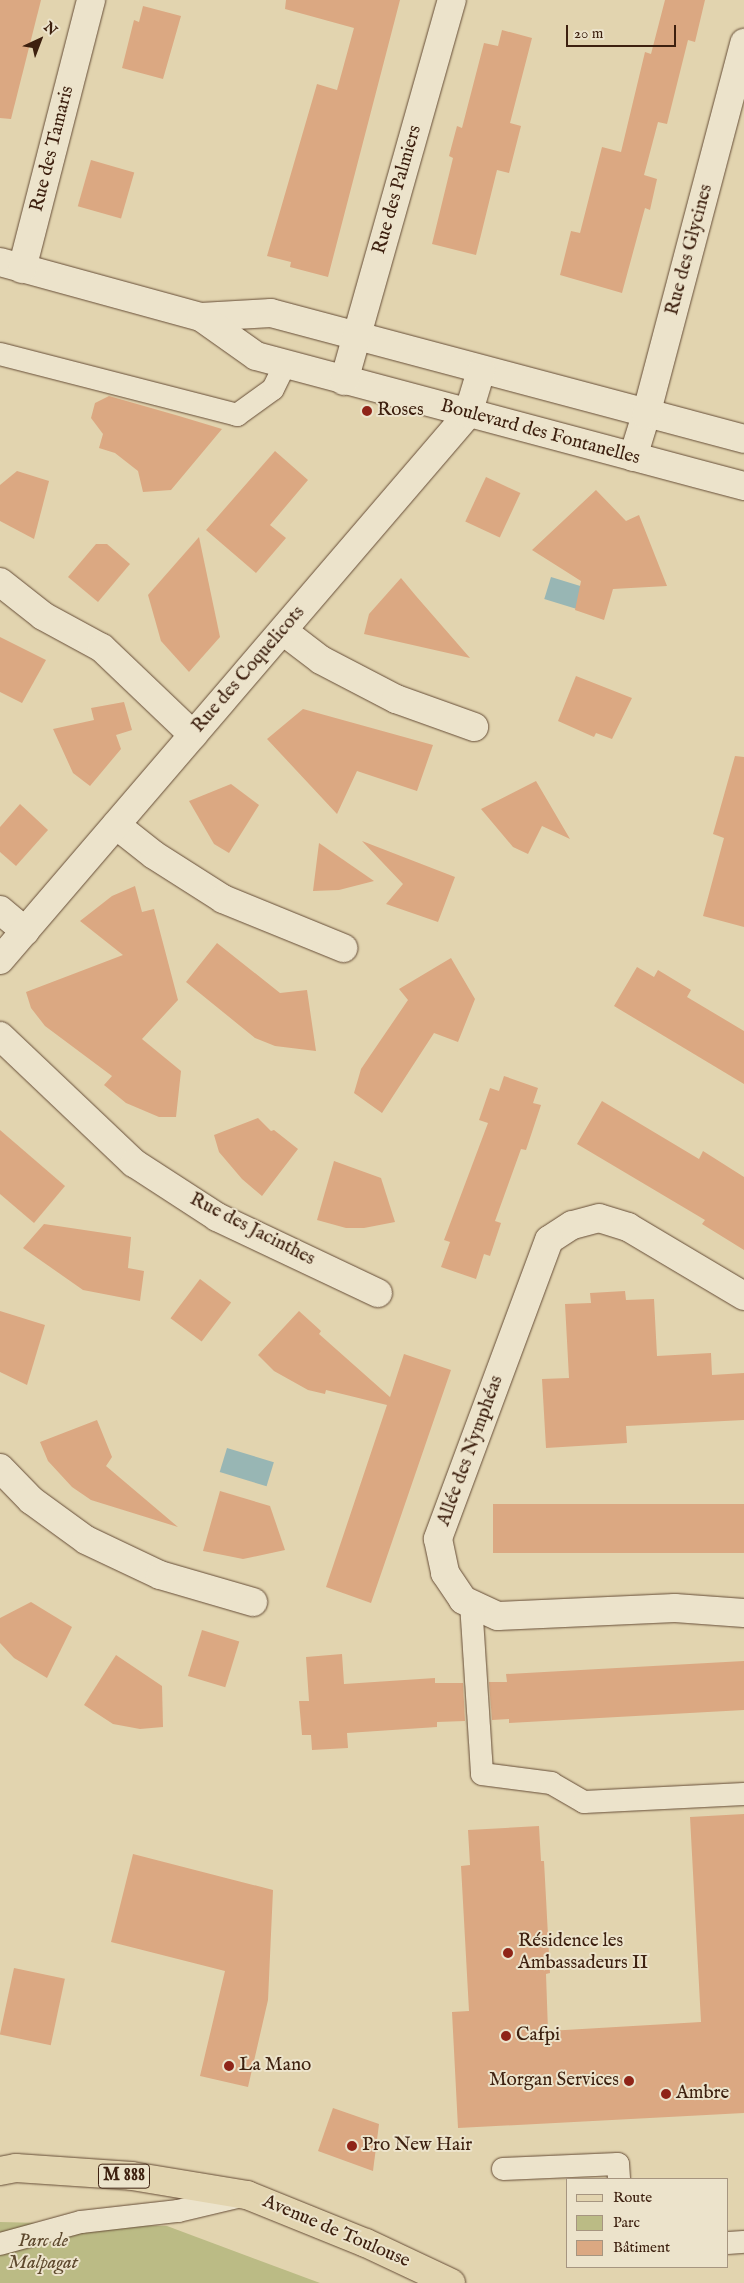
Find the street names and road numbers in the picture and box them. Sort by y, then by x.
street label: Rue des Tamaris [26,84,80,214]
street label: Rue des Palmiers [369,123,427,257]
street label: Rue des Glycines [662,182,718,318]
street label: Boulevard des Fontanelles [438,395,642,471]
street label: Rue des Coquelicots [188,602,310,738]
street label: Rue des Jacinthes [186,1189,318,1271]
street label: Allée des Nymphéas [433,1373,509,1529]
road number: M 888 [98,2160,150,2192]
street label: Avenue de Toulouse [259,2191,413,2273]

